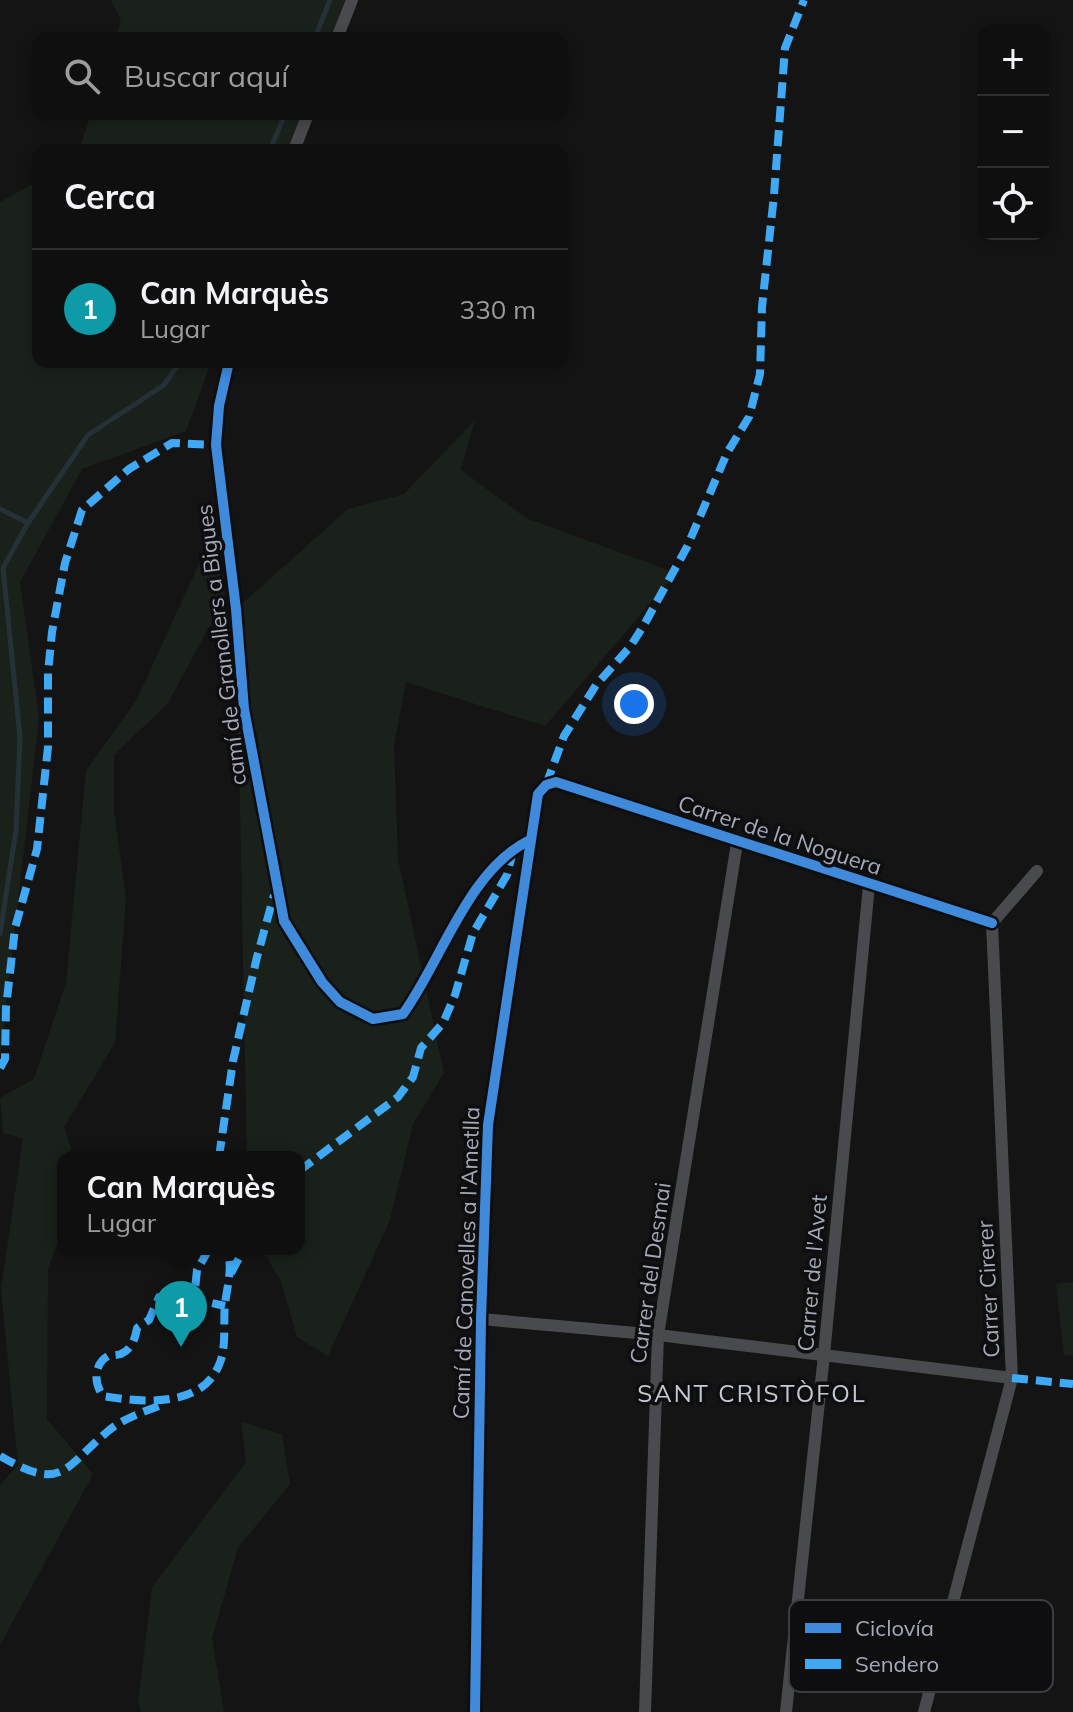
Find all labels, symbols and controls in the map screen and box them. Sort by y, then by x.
map controls [977,24,1049,240]
button: + [977,24,1049,96]
search box [32,32,568,120]
icon: search [60,54,104,98]
text: Buscar aquí [124,57,289,95]
button: − [977,96,1049,168]
button: locate [977,168,1049,240]
text: Cerca [64,175,156,218]
text: Can Marquès [140,274,329,312]
text: 1 [82,293,98,326]
text: 330 m [460,293,536,326]
text: Lugar [140,312,210,345]
street label: camí de Granollers a Bigues [190,503,252,787]
your location [614,684,654,724]
street label: Carrer de la Noguera [675,789,885,881]
street label: Camí de Canovelles a l'Ametlla [447,1106,485,1420]
popup [57,1151,305,1255]
text: Can Marquès [86,1168,276,1206]
street label: Carrer del Desmai [623,1181,677,1365]
street label: Carrer de l'Avet [791,1193,833,1353]
text: Lugar [86,1206,156,1239]
street label: Carrer Cirerer [970,1220,1006,1358]
pin: 1 [155,1281,207,1347]
district label: SANT CRISTÒFOL [637,1378,867,1408]
legend [789,1600,1053,1692]
text: Ciclovía [855,1614,934,1642]
text: Sendero [855,1650,939,1678]

